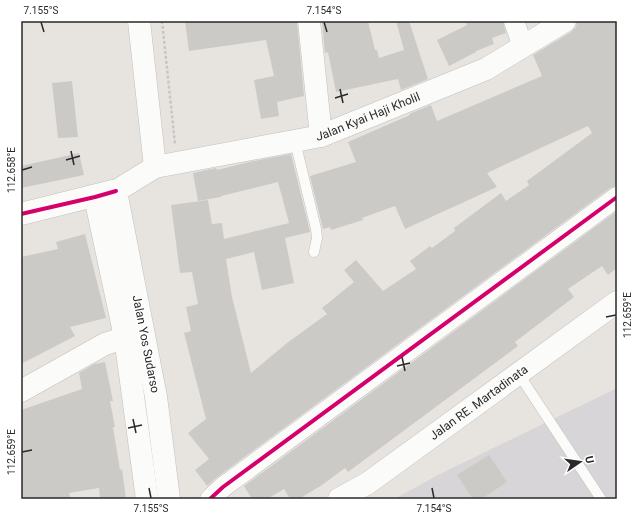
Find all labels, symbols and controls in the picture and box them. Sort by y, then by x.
text: 7.155°S [24,5,58,16]
text: 7.154°S [307,5,341,16]
street label: Jalan Kyai Haji Kholil [315,90,422,144]
text: 112.658°E [6,147,17,193]
text: 112.659°E [622,292,633,338]
street label: Jalan Yos Sudarso [130,294,162,394]
street label: Jalan RE. Martadinata [427,362,530,443]
text: 112.659°E [6,429,17,475]
north arrow [560,442,600,482]
text: U [582,455,596,465]
text: 7.155°S [134,503,168,514]
text: 7.154°S [417,503,451,514]

